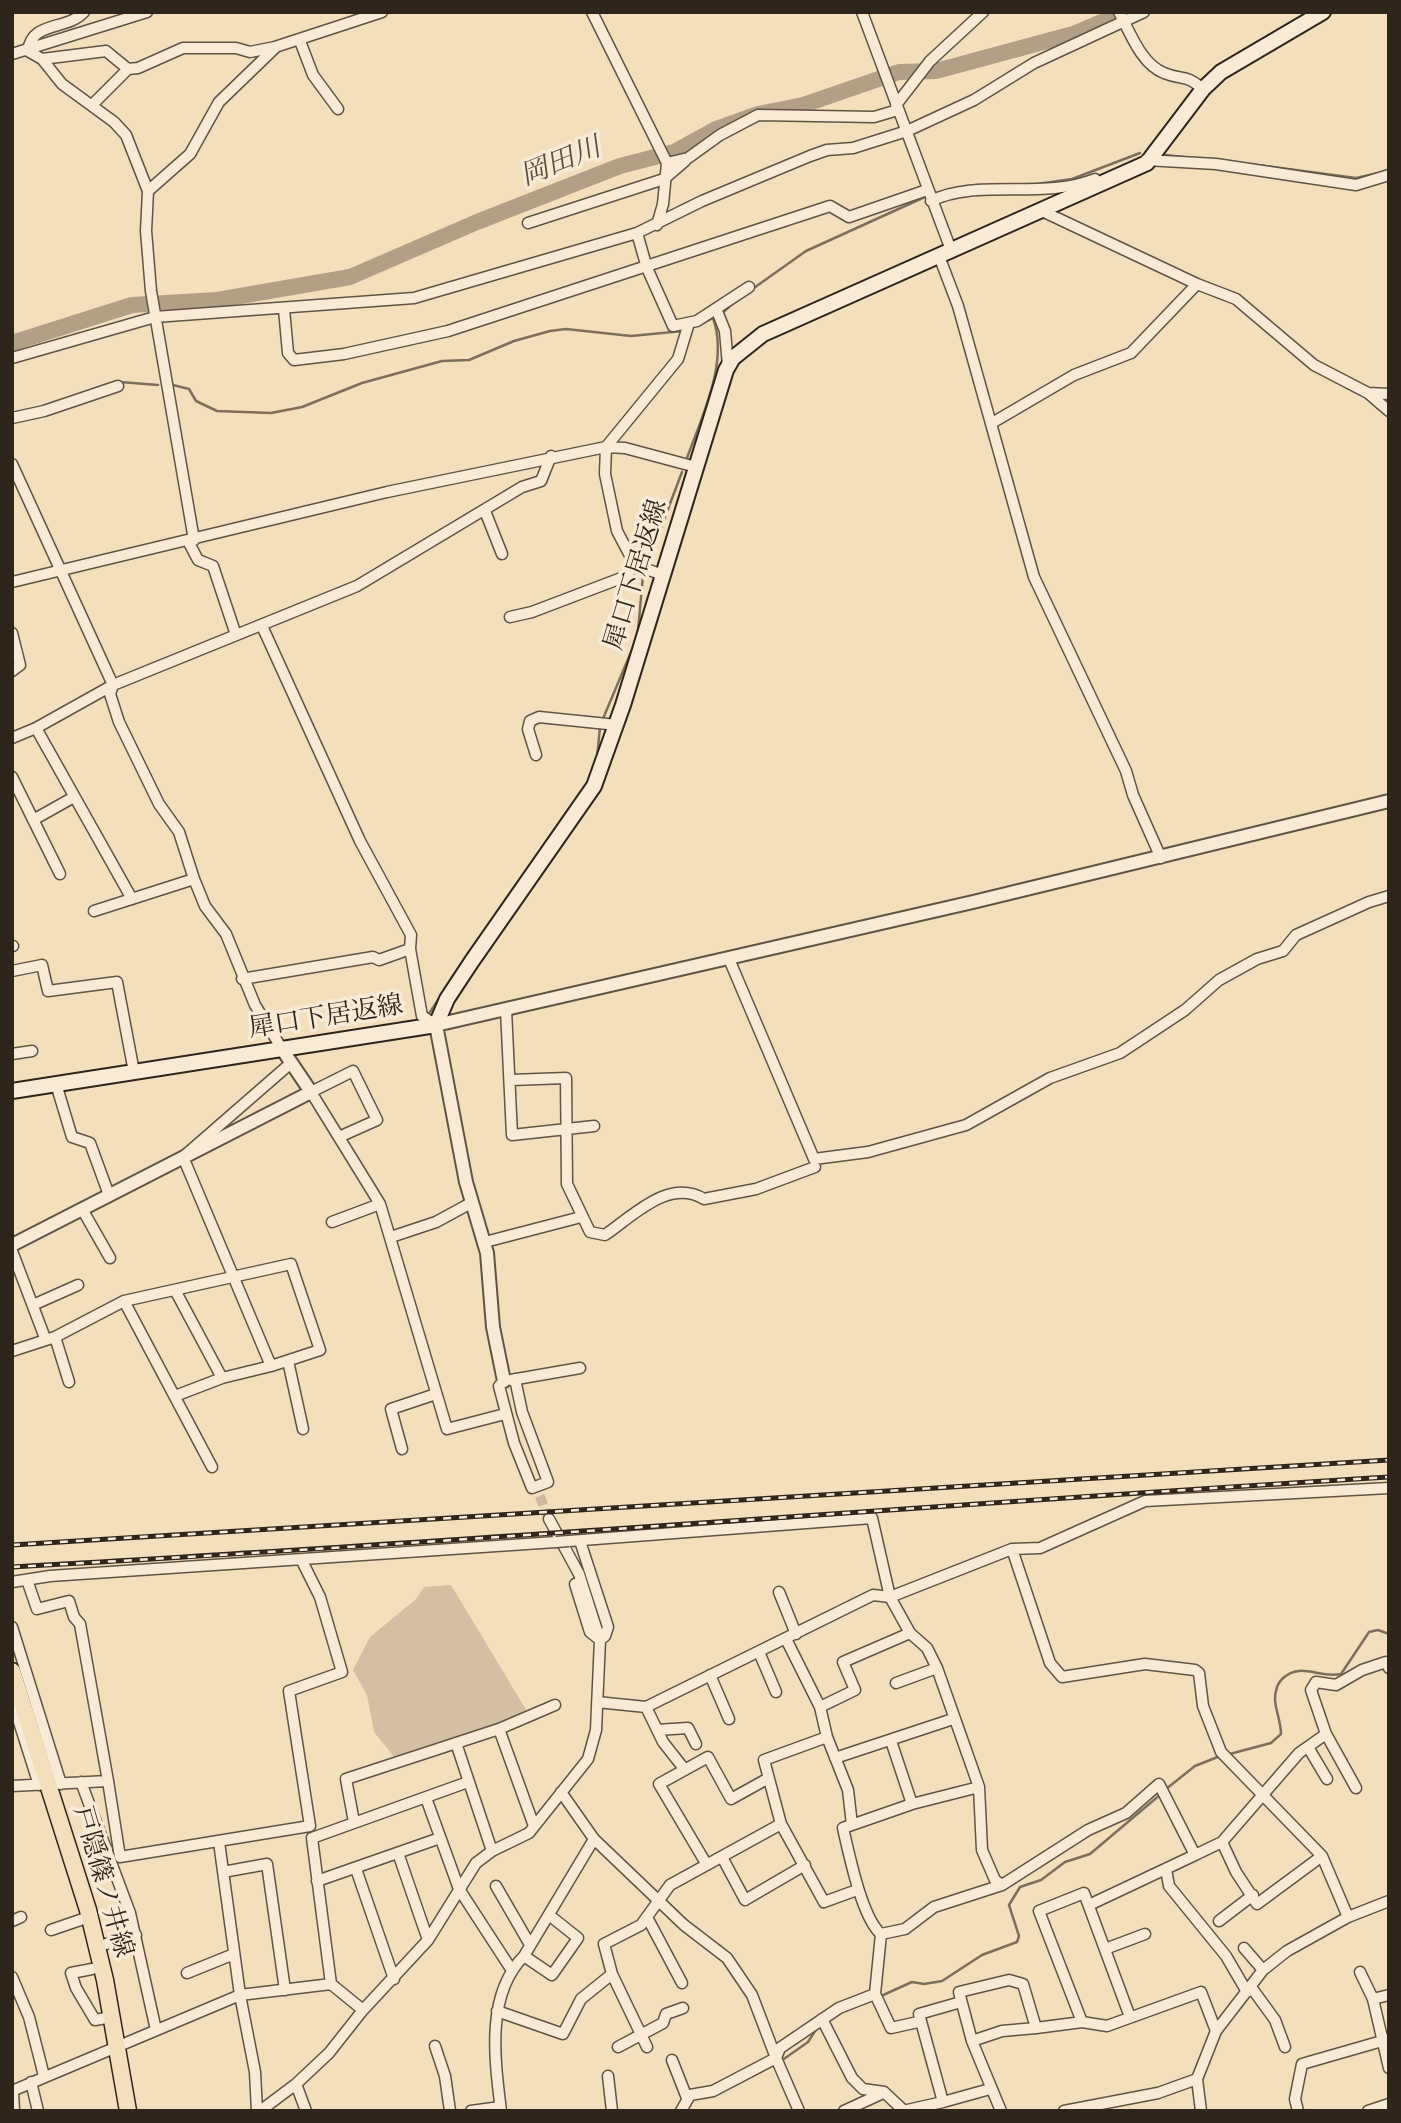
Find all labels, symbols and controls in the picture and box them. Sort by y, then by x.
water label: 岡田川 [516,132,606,194]
street label: 犀口下居返線 [599,496,675,654]
street label: 犀口下居返線 [247,990,405,1046]
street label: 戸隠篠ノ井線 [66,1803,138,1961]

